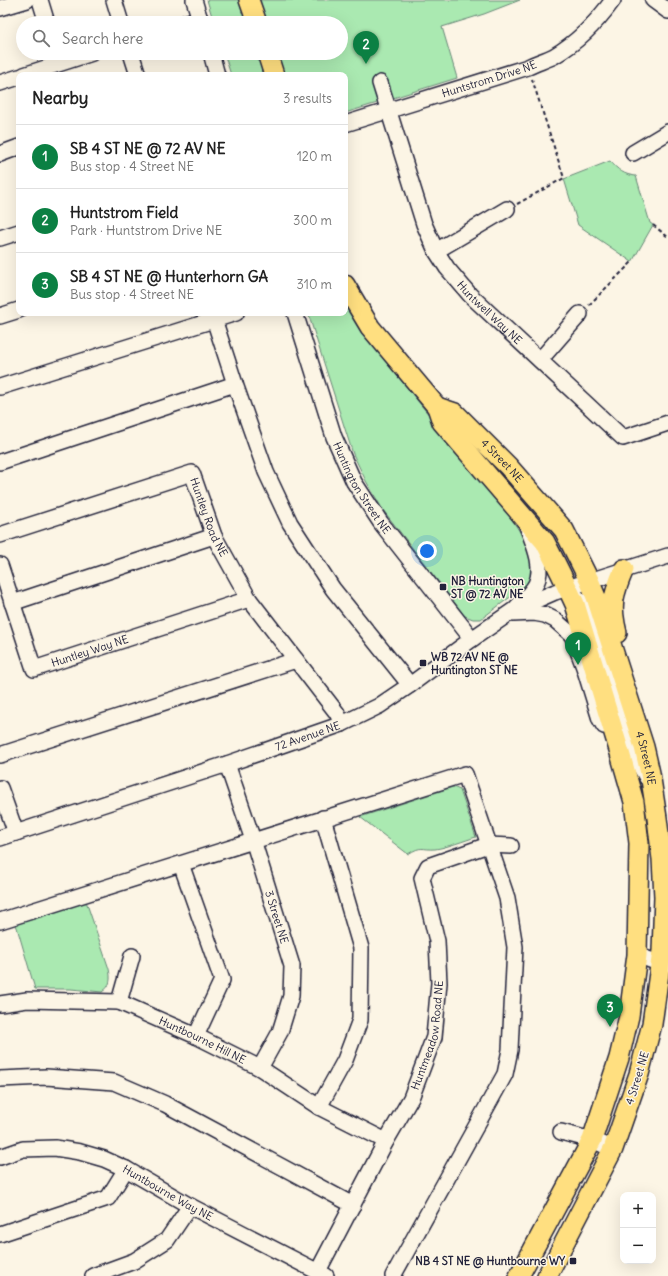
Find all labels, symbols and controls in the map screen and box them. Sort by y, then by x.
search box [16,16,348,60]
icon: search [30,27,52,49]
text: Search here [62,29,143,48]
pin: 2 [353,31,379,64]
street label: Huntstrom Drive NE [440,57,539,100]
text: Nearby [32,87,88,109]
text: 3 results [283,90,332,107]
text: SB 4 ST NE @ 72 AV NE [70,139,226,158]
text: 1 [42,148,48,165]
text: 120 m [297,148,332,165]
text: Bus stop · 4 Street NE [70,158,194,175]
text: Huntstrom Field [70,203,178,222]
text: 2 [41,212,49,229]
text: 300 m [293,212,332,229]
text: Park · Huntstrom Drive NE [70,222,222,239]
text: SB 4 ST NE @ Hunterhorn GA [70,267,268,286]
text: 3 [41,276,49,293]
text: 310 m [297,276,332,293]
street label: Huntwell Way NE [454,278,525,347]
text: Bus stop · 4 Street NE [70,286,194,303]
street label: 4 Street NE [478,436,526,485]
street label: Huntington Street NE [330,439,394,537]
street label: Huntley Road NE [187,476,231,559]
your location [417,541,437,561]
place label: NB Huntington ST @ 72 AV NE [451,574,525,602]
marker: NB Huntington ST @ 72 AV NE [438,582,448,592]
street label: Huntley Way NE [49,632,130,670]
pin: 1 [565,632,591,665]
place label: WB 72 AV NE @ Huntington ST NE [431,650,518,678]
marker: WB 72 AV NE @ Huntington ST NE [418,658,428,668]
street label: 72 Avenue NE [273,718,342,754]
street label: 4 Street NE [632,729,659,786]
street label: 3 Street NE [262,889,292,945]
street label: Huntmeadow Road NE [408,980,446,1092]
pin: 3 [597,994,623,1027]
street label: Huntbourne Hill NE [157,1014,248,1067]
street label: 4 Street NE [622,1050,652,1106]
street label: Huntbourne Way NE [120,1162,215,1224]
map controls [620,1192,656,1264]
button: + [620,1192,656,1228]
button: − [620,1228,656,1264]
place label: NB 4 ST NE @ Huntbourne WY [415,1254,566,1269]
marker: NB 4 ST NE @ Huntbourne WY [568,1256,578,1266]

